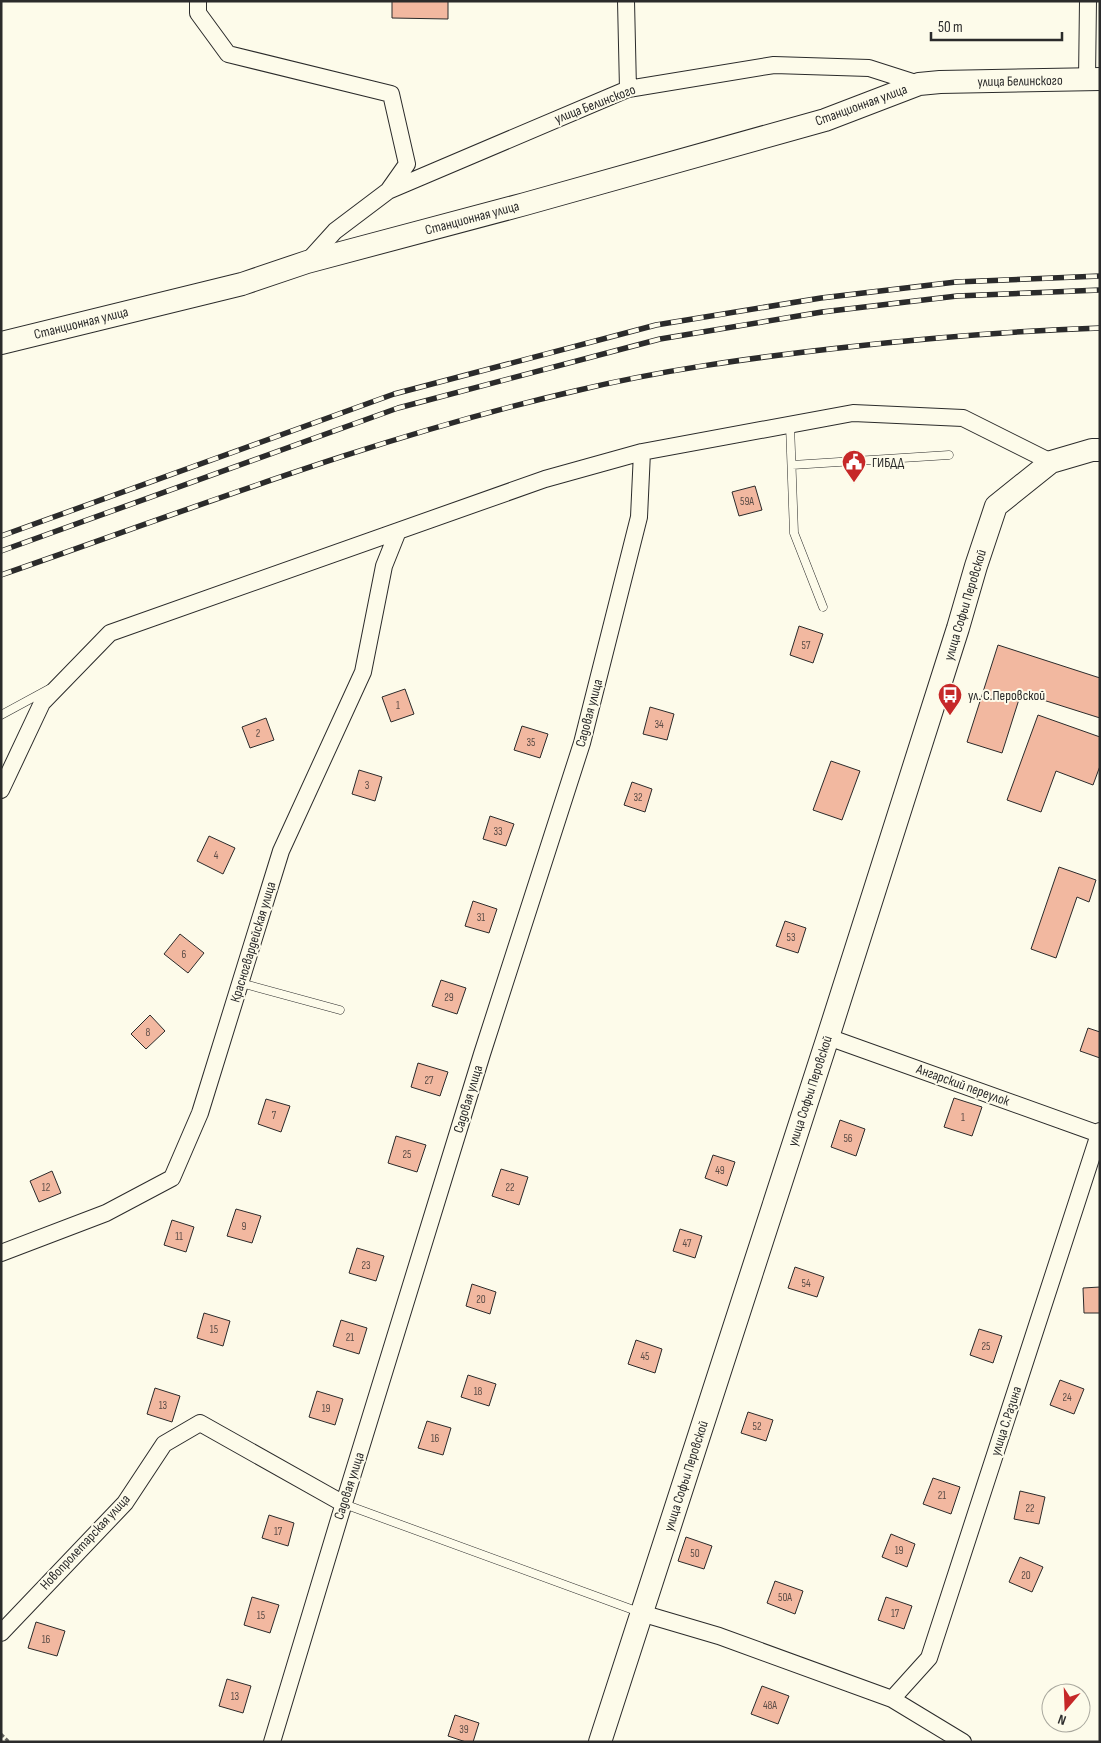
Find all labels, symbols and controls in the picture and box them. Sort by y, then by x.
scale bar [931,10,1062,42]
text: 50 m [938,18,963,37]
street label: улица Белинского [977,72,1063,90]
street label: Станционная улица [813,80,909,130]
street label: улица Белинского [552,81,638,127]
street label: Станционная улица [423,197,521,239]
street label: Станционная улица [32,303,130,343]
public building icon: ГИБДД [841,449,867,483]
place label: ГИБДД [872,454,904,471]
house number: 59А [740,495,754,508]
street label: улица Софьи Перовской [940,547,990,663]
house number: 57 [802,639,811,652]
street label: Садовая улица [572,677,606,749]
bus stop icon: ул. С.Перовской [937,682,963,716]
place label: ул. С.Перовской [968,687,1045,704]
house number: 1 [396,699,400,712]
house number: 34 [654,718,664,731]
house number: 2 [256,727,261,740]
house number: 35 [526,736,536,749]
house number: 3 [365,779,370,792]
house number: 32 [633,791,643,804]
house number: 33 [493,825,503,838]
house number: 4 [214,849,219,862]
street label: Красногвардейская улица [227,880,279,1004]
house number: 31 [477,911,485,924]
house number: 53 [786,931,796,944]
house number: 6 [182,948,187,961]
house number: 29 [444,991,454,1004]
house number: 8 [146,1026,151,1039]
street label: улица Софьи Перовской [784,1033,836,1149]
street label: Ангарский переулок [913,1060,1012,1110]
street label: Садовая улица [450,1063,486,1135]
house number: 27 [425,1074,434,1087]
house number: 7 [272,1109,277,1122]
house number: 1 [961,1111,965,1124]
house number: 56 [843,1132,853,1145]
house number: 25 [403,1148,411,1161]
house number: 49 [715,1164,725,1177]
house number: 12 [42,1181,51,1194]
house number: 22 [505,1181,515,1194]
house number: 9 [242,1220,247,1233]
house number: 11 [175,1230,183,1243]
house number: 47 [683,1237,692,1250]
house number: 23 [361,1259,371,1272]
house number: 54 [801,1277,811,1290]
house number: 20 [476,1293,486,1306]
house number: 15 [210,1323,218,1336]
house number: 21 [346,1331,354,1344]
house number: 25 [982,1340,990,1353]
house number: 45 [640,1350,650,1363]
street label: улица С.Разина [987,1384,1025,1458]
house number: 18 [474,1385,483,1398]
house number: 24 [1062,1391,1072,1404]
house number: 13 [159,1399,168,1412]
house number: 19 [322,1402,330,1415]
street label: улица Софьи Перовской [660,1418,712,1534]
house number: 52 [753,1420,762,1433]
house number: 16 [431,1432,440,1445]
street label: Садовая улица [330,1450,368,1522]
house number: 21 [938,1489,946,1502]
street label: Новопролетарская улица [36,1491,134,1593]
house number: 22 [1025,1502,1035,1515]
house number: 17 [274,1525,283,1538]
house number: 19 [895,1544,903,1557]
house number: 50 [690,1547,700,1560]
house number: 20 [1021,1569,1031,1582]
house number: 50А [778,1591,792,1604]
house number: 17 [891,1607,900,1620]
house number: 15 [257,1609,265,1622]
house number: 16 [42,1633,51,1646]
north arrow [1041,1683,1091,1733]
house number: 13 [231,1690,240,1703]
house number: 48А [763,1699,777,1712]
text: N [1056,1711,1068,1729]
house number: 39 [459,1723,469,1736]

